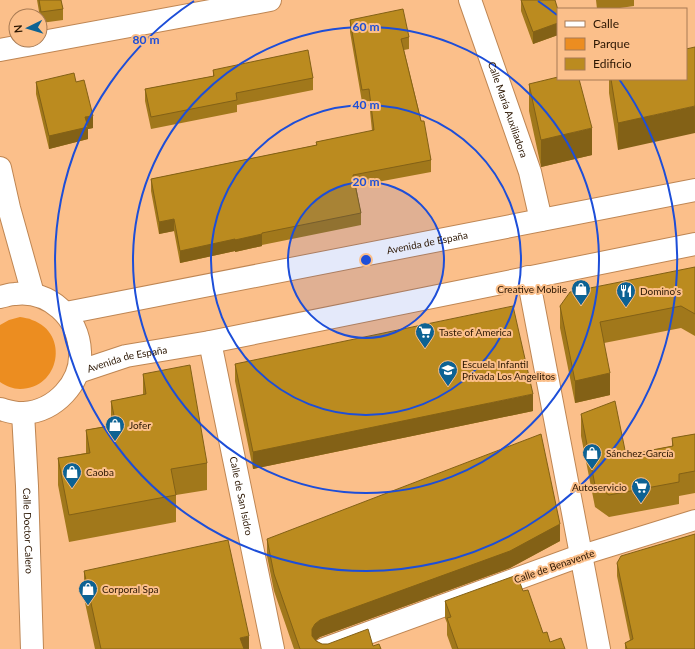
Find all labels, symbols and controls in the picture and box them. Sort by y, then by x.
north arrow [8,8,48,48]
legend [557,8,687,80]
text: Calle [593,16,619,31]
text: 60 m [353,19,379,34]
text: N [11,24,24,34]
text: 80 m [133,32,159,47]
text: Parque [593,36,630,51]
text: Edificio [593,56,632,71]
street label: Calle María Auxiliadora [486,60,530,159]
text: 40 m [353,97,379,112]
text: 20 m [353,174,379,189]
street label: Avenida de España [386,229,469,256]
centre of rings [359,253,373,267]
shop icon: Creative Mobile [570,278,592,306]
restaurant icon: Domino's [615,280,637,308]
place label: Creative Mobile [497,283,567,295]
place label: Domino's [640,285,681,297]
supermarket icon: Taste of America [414,321,436,349]
place label: Taste of America [439,326,512,338]
street label: Avenida de España [85,343,168,375]
place label: Escuela Infantil Privada Los Angelitos [462,358,555,382]
school or university icon: Escuela Infantil Privada Los Angelitos [437,359,459,387]
shop icon: Jofer [104,414,126,442]
place label: Jofer [129,419,151,431]
shop icon: Sánchez-García [581,442,603,470]
place label: Sánchez-García [606,447,674,459]
street label: Calle de San Isidro [228,455,256,537]
shop icon: Caoba [61,461,83,489]
place label: Caoba [86,466,114,478]
supermarket icon: Autoservicio [630,476,652,504]
place label: Autoservicio [572,481,627,493]
street label: Calle Doctor Calero [21,488,36,574]
street label: Calle de Benavente [512,547,596,585]
shop icon: Corporal Spa [77,578,99,606]
place label: Corporal Spa [102,583,159,595]

